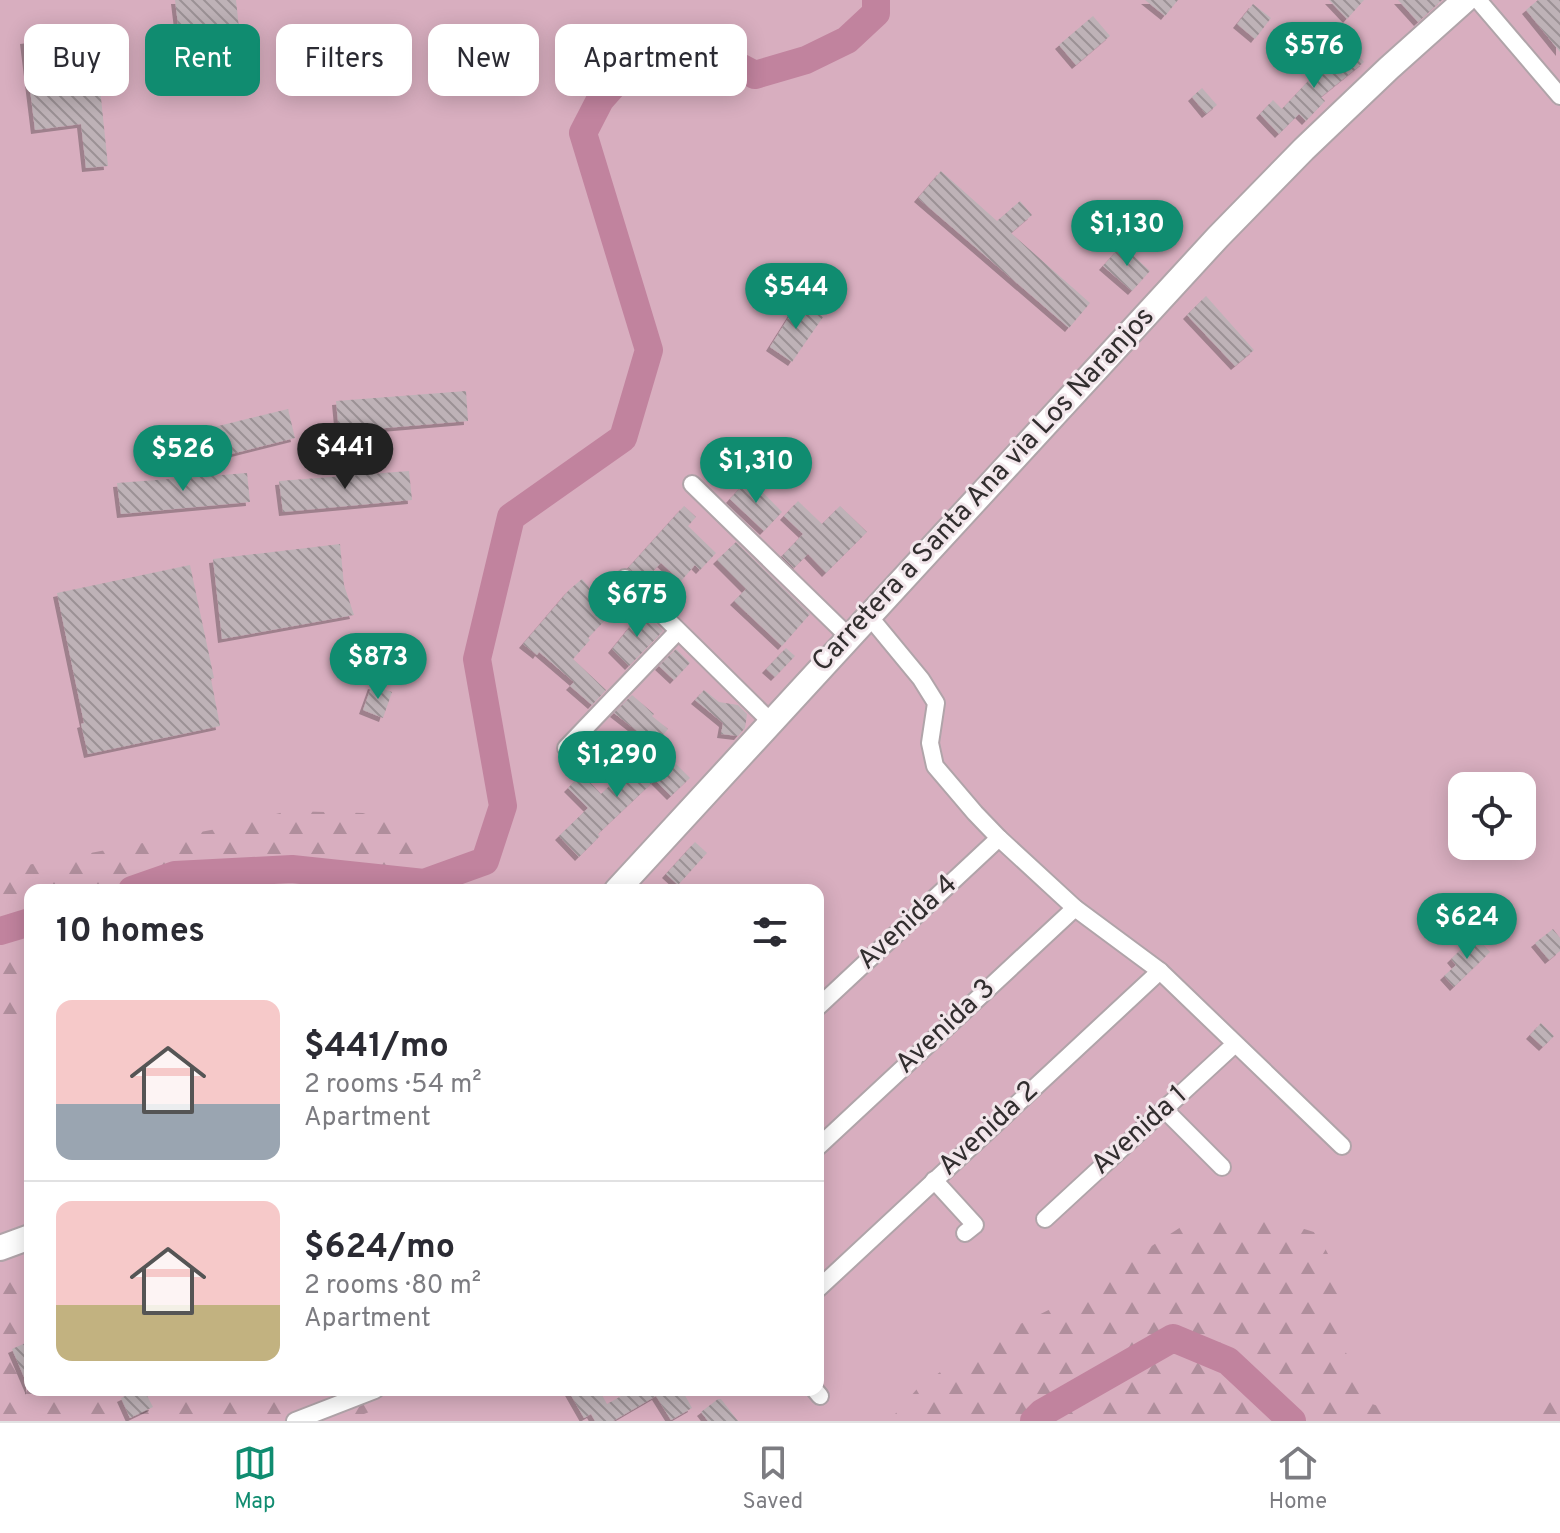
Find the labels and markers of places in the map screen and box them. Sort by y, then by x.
pin: $576 [1267,22,1361,90]
pin: $1,130 [1062,200,1192,268]
pin: $544 [749,263,843,331]
pin: $441 [298,423,392,491]
pin: $526 [136,425,230,493]
pin: $1,310 [691,437,821,505]
pin: $675 [590,571,684,639]
pin: $873 [331,633,425,701]
pin: $1,290 [552,731,682,799]
pin: $624 [1420,893,1514,961]

